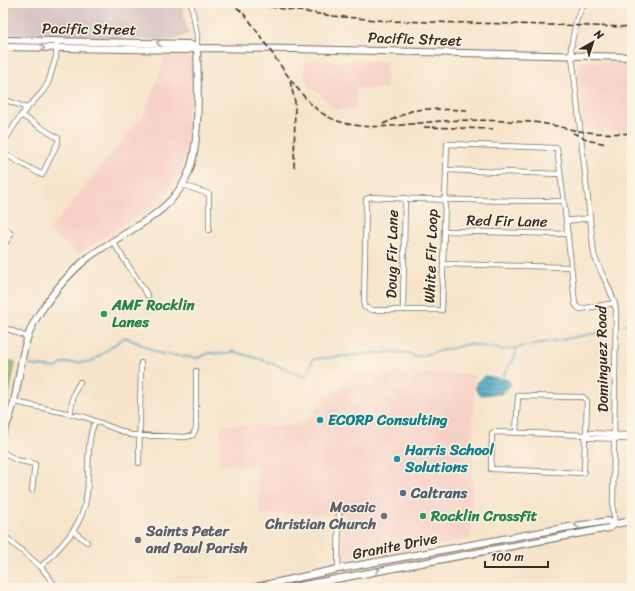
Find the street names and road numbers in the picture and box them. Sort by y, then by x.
street label: Pacific Street [42,15,137,43]
street label: Pacific Street [367,24,463,54]
street label: Red Fir Lane [466,207,548,235]
street label: White Fir Loop [416,208,446,304]
street label: Doug Fir Lane [378,209,406,299]
street label: Dominguez Road [588,304,616,413]
street label: Granite Drive [350,525,440,567]

